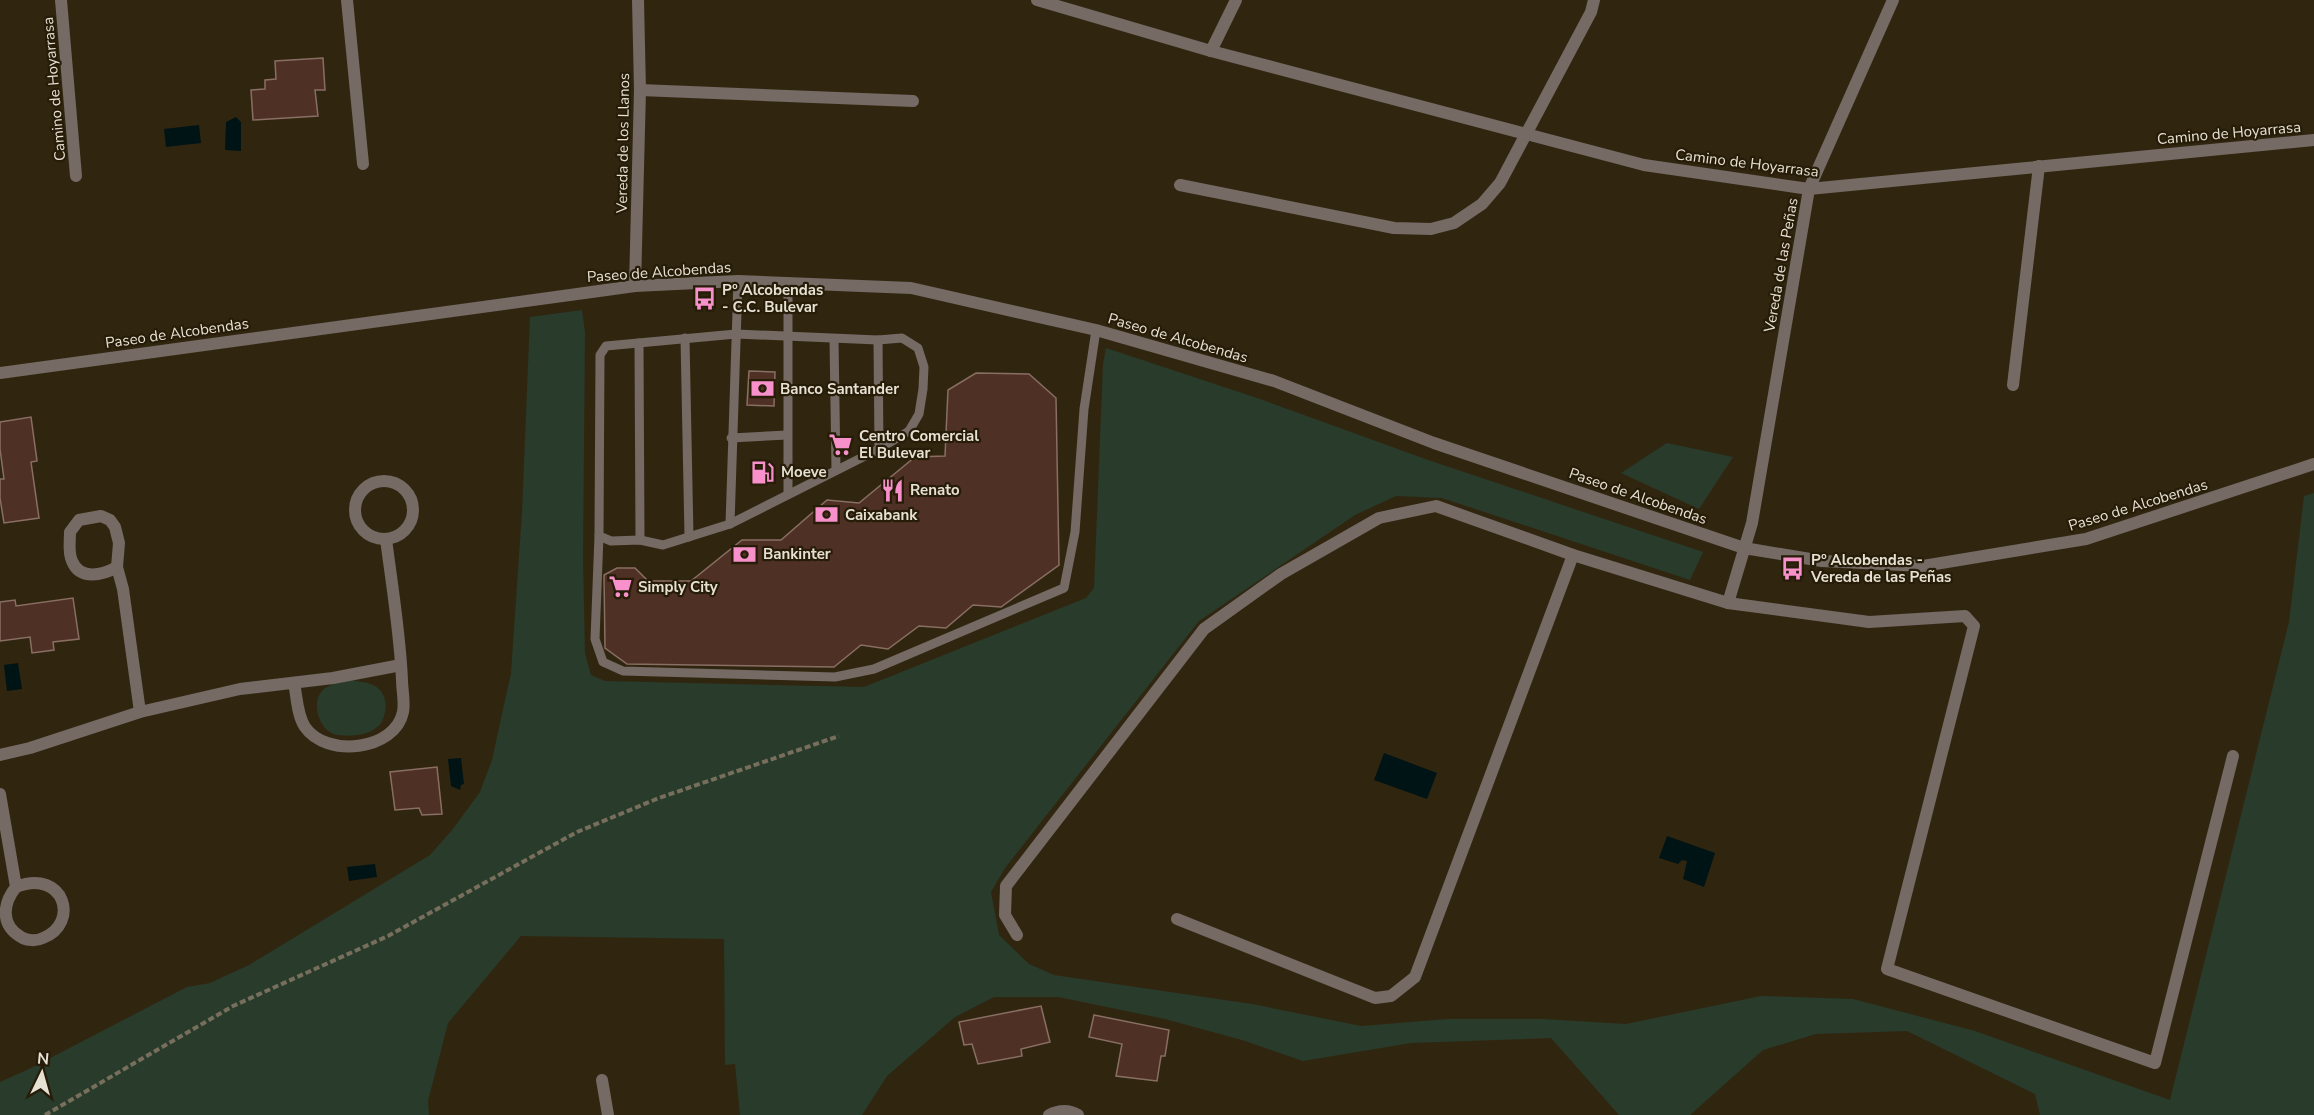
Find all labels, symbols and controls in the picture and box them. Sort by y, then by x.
street label: Camino de Hoyarrasa [38,16,70,162]
street label: Vereda de los Llanos [612,73,634,214]
street label: Camino de Hoyarrasa [2156,117,2302,149]
street label: Camino de Hoyarrasa [1674,144,1820,182]
street label: Vereda de las Peñas [1759,196,1803,335]
street label: Paseo de Alcobendas [586,257,732,287]
place label: Pº Alcobendas - C.C. Bulevar [722,280,823,317]
bus stop icon: Pº Alcobendas - C.C. Bulevar [691,286,717,312]
street label: Paseo de Alcobendas [1106,308,1250,368]
street label: Paseo de Alcobendas [104,313,250,353]
bank icon: Banco Santander [749,376,775,402]
place label: Banco Santander [780,379,899,399]
place label: Centro Comercial El Bulevar [859,426,979,463]
supermarket icon: Centro Comercial El Bulevar [828,432,854,458]
fuel station icon: Moeve [750,459,776,485]
place label: Moeve [781,462,827,482]
street label: Paseo de Alcobendas [1566,463,1710,529]
street label: Paseo de Alcobendas [2066,474,2210,536]
restaurant icon: Renato [879,477,905,503]
place label: Renato [910,480,960,500]
bank icon: Caixabank [814,502,840,528]
place label: Caixabank [845,505,918,525]
bank icon: Bankinter [732,541,758,567]
place label: Bankinter [763,544,831,564]
place label: Pº Alcobendas - Vereda de las Peñas [1810,550,1951,587]
bus stop icon: Pº Alcobendas - Vereda de las Peñas [1780,556,1806,582]
supermarket icon: Simply City [607,574,633,600]
place label: Simply City [638,577,718,597]
north arrow [12,1043,72,1103]
text: N [36,1048,50,1071]

